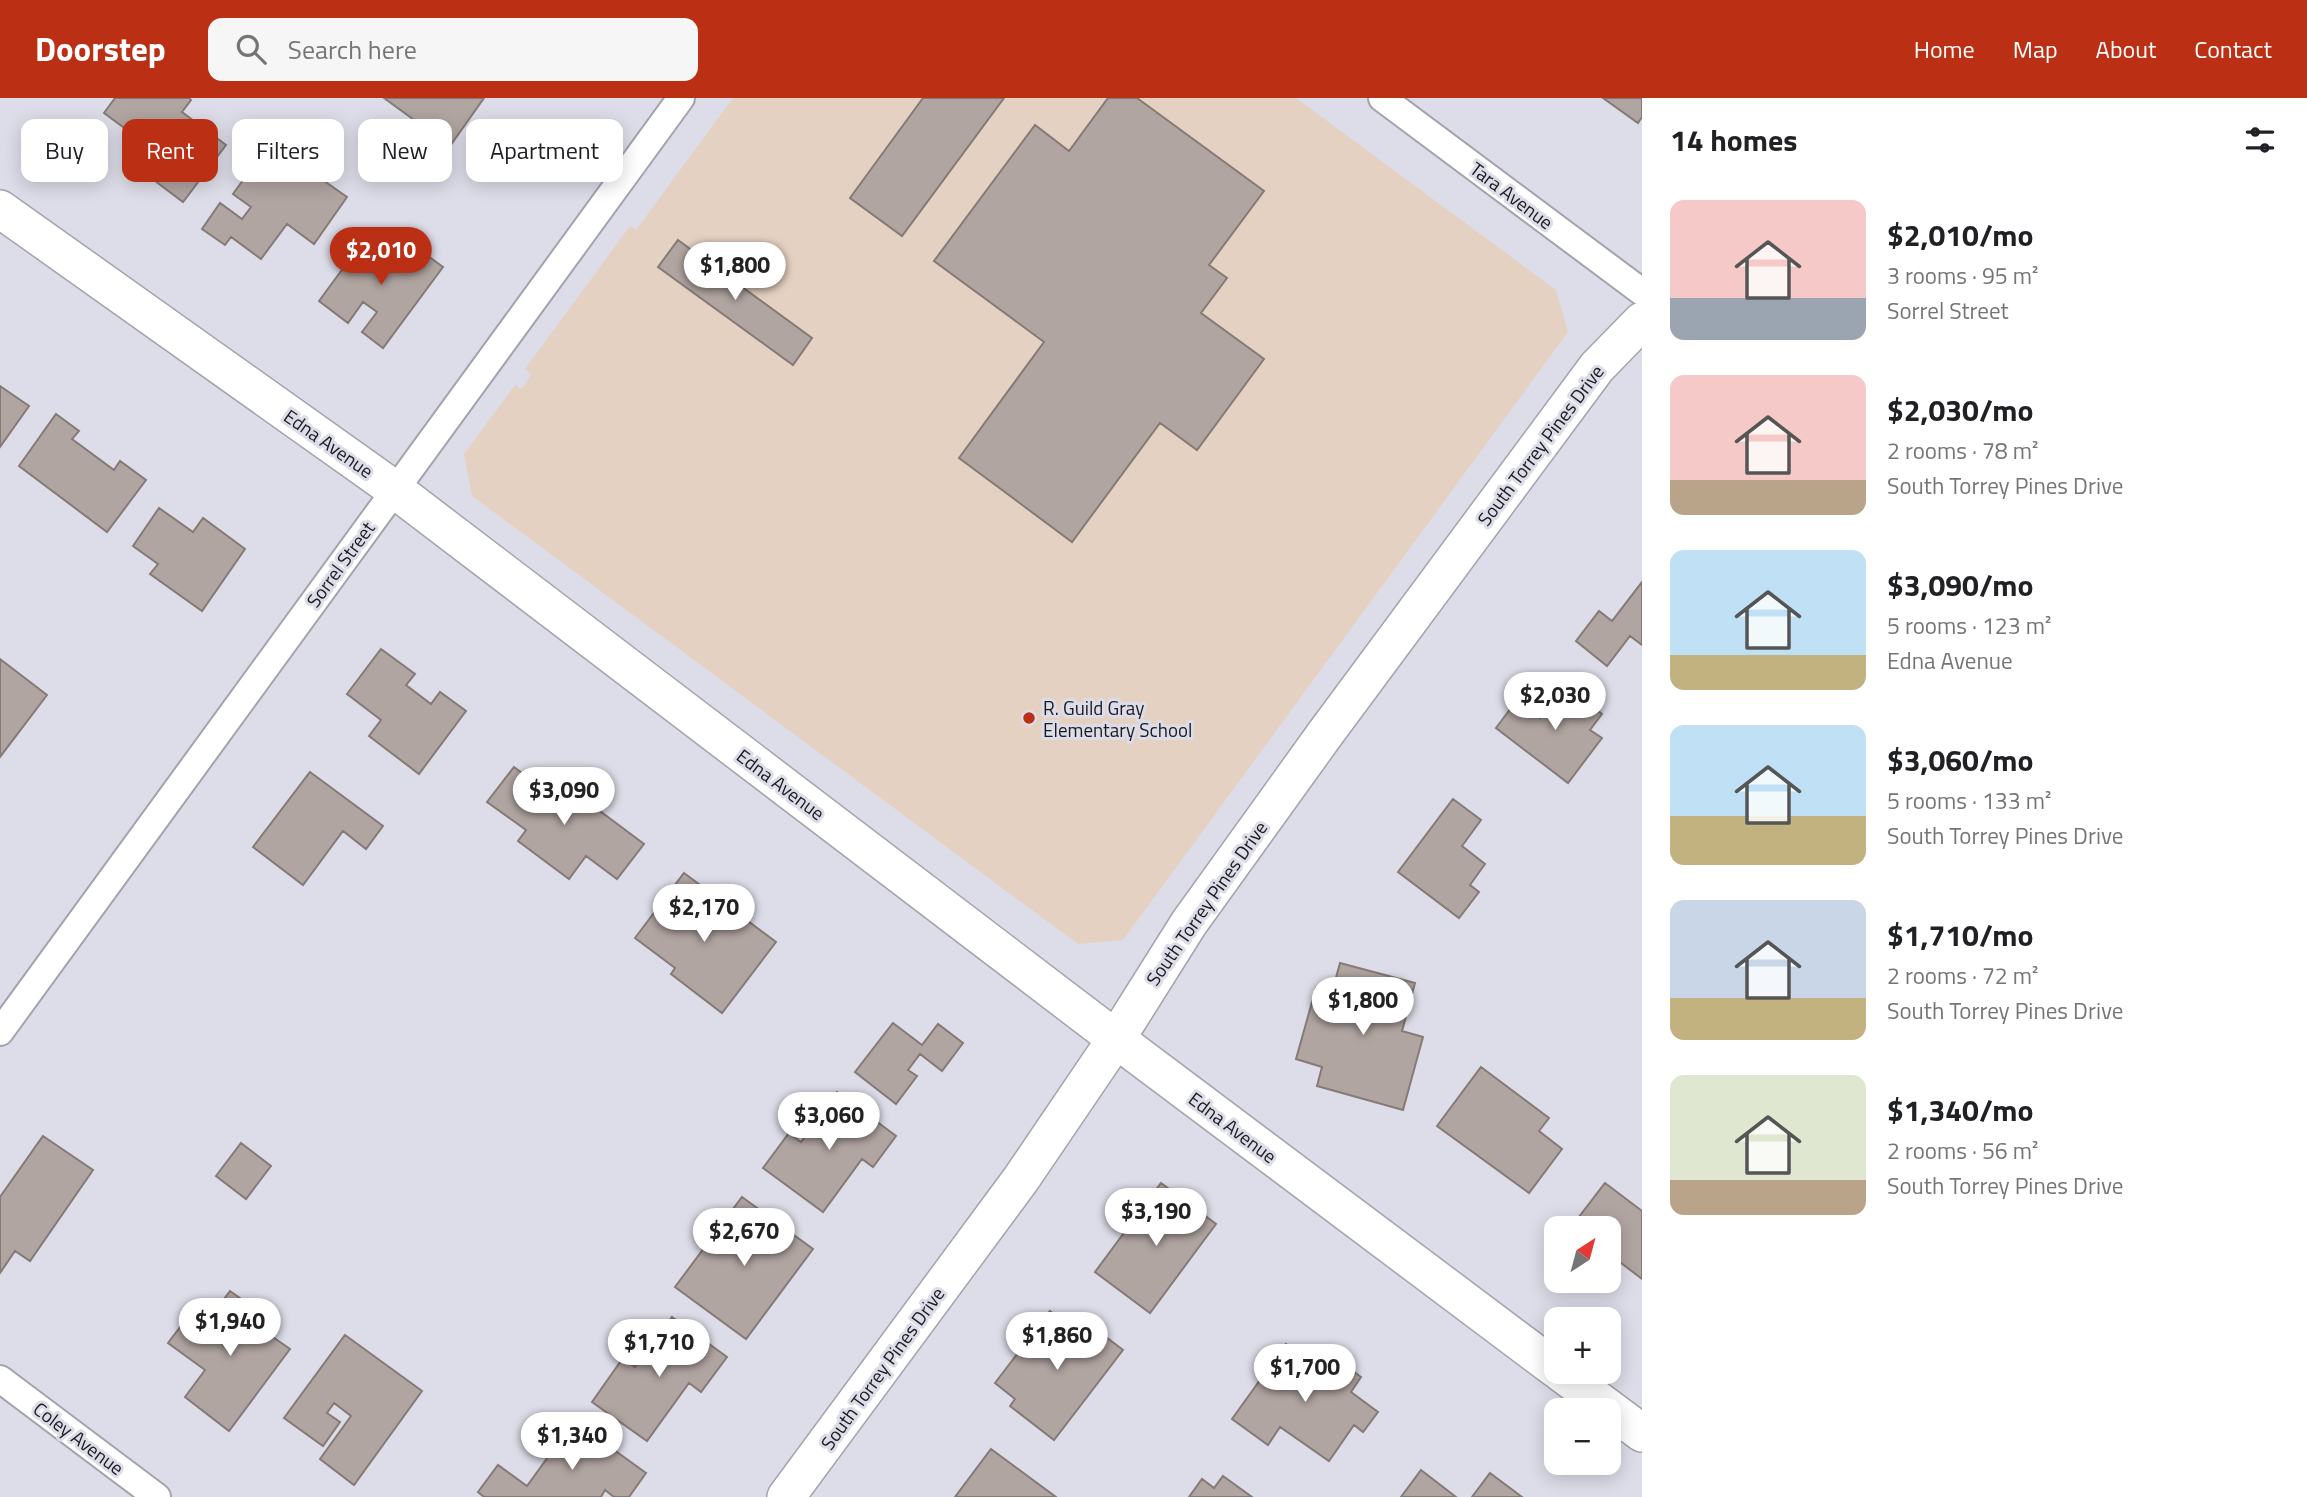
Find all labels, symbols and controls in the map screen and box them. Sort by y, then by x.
search box [208,18,698,81]
text: Doorstep [35,24,166,74]
icon: search [232,30,270,68]
text: Search here [288,30,417,69]
text: Home [1914,31,1975,67]
text: Map [2013,31,2058,67]
text: About [2096,31,2156,67]
text: Contact [2194,31,2272,67]
text: 14 homes [1670,117,1797,163]
chip: Buy [21,119,108,182]
chip: Rent [122,119,218,182]
chip: Filters [232,119,344,182]
chip: New [358,119,452,182]
chip: Apartment [466,119,623,182]
icon: filters [2241,121,2279,159]
street label: Tara Avenue [1464,154,1560,236]
text: $2,010/mo [1887,212,2033,258]
pin: $2,010 [324,228,438,287]
icon: home [1726,228,1810,312]
text: $2,010 [346,232,416,267]
pin: $1,800 [678,242,792,302]
text: $1,800 [700,247,770,282]
text: 3 rooms · 95 m² [1887,258,2038,293]
text: Sorrel Street [1887,293,2009,328]
street label: South Torrey Pines Drive [1470,358,1610,532]
text: $2,030/mo [1887,387,2033,433]
street label: Edna Avenue [278,401,380,485]
icon: home [1726,403,1810,487]
text: 2 rooms · 78 m² [1887,433,2038,468]
text: South Torrey Pines Drive [1887,468,2123,503]
street label: Sorrel Street [299,515,381,613]
text: $3,090/mo [1887,562,2033,608]
icon: home [1726,578,1810,662]
text: 5 rooms · 123 m² [1887,608,2051,643]
text: Edna Avenue [1887,643,2013,678]
pin: $2,030 [1498,672,1612,732]
text: $2,030 [1520,677,1590,712]
place label: R. Guild Gray Elementary School [1043,693,1192,744]
marker: R. Guild Gray Elementary School [1021,710,1037,726]
text: $3,060/mo [1887,737,2033,783]
street label: Edna Avenue [731,741,831,827]
icon: home [1726,753,1810,837]
pin: $3,090 [507,768,621,827]
text: $3,090 [529,772,599,807]
text: 5 rooms · 133 m² [1887,783,2051,818]
street label: South Torrey Pines Drive [1138,815,1274,991]
text: South Torrey Pines Drive [1887,818,2123,853]
pin: $2,170 [647,884,761,944]
text: $2,170 [669,889,739,924]
text: $1,710/mo [1887,912,2033,958]
icon: home [1726,928,1810,1012]
text: 2 rooms · 72 m² [1887,958,2038,993]
pin: $1,800 [1306,978,1420,1037]
text: $1,800 [1328,982,1398,1017]
text: South Torrey Pines Drive [1887,993,2123,1028]
street label: Edna Avenue [1183,1084,1283,1170]
text: $1,340/mo [1887,1087,2033,1133]
pin: $3,060 [772,1093,886,1152]
text: $3,060 [794,1097,864,1132]
icon: home [1726,1103,1810,1187]
text: 2 rooms · 56 m² [1887,1133,2038,1168]
text: South Torrey Pines Drive [1887,1168,2123,1203]
pin: $3,190 [1099,1188,1213,1248]
text: $3,190 [1121,1193,1191,1228]
pin: $2,670 [687,1208,801,1268]
text: $2,670 [709,1213,779,1248]
north arrow [1544,1216,1620,1293]
map controls [1544,1216,1621,1475]
street label: South Torrey Pines Drive [813,1280,951,1456]
pin: $1,940 [173,1298,287,1358]
text: $1,940 [195,1303,265,1338]
button: + [1544,1307,1621,1384]
pin: $1,860 [1000,1312,1114,1372]
text: $1,860 [1022,1317,1092,1352]
pin: $1,710 [602,1320,716,1379]
text: $1,710 [624,1324,694,1359]
pin: $1,700 [1248,1344,1362,1404]
text: $1,700 [1270,1349,1340,1384]
street label: Coley Avenue [28,1394,130,1482]
button: − [1544,1398,1621,1475]
pin: $1,340 [515,1412,629,1472]
text: $1,340 [537,1417,607,1452]

